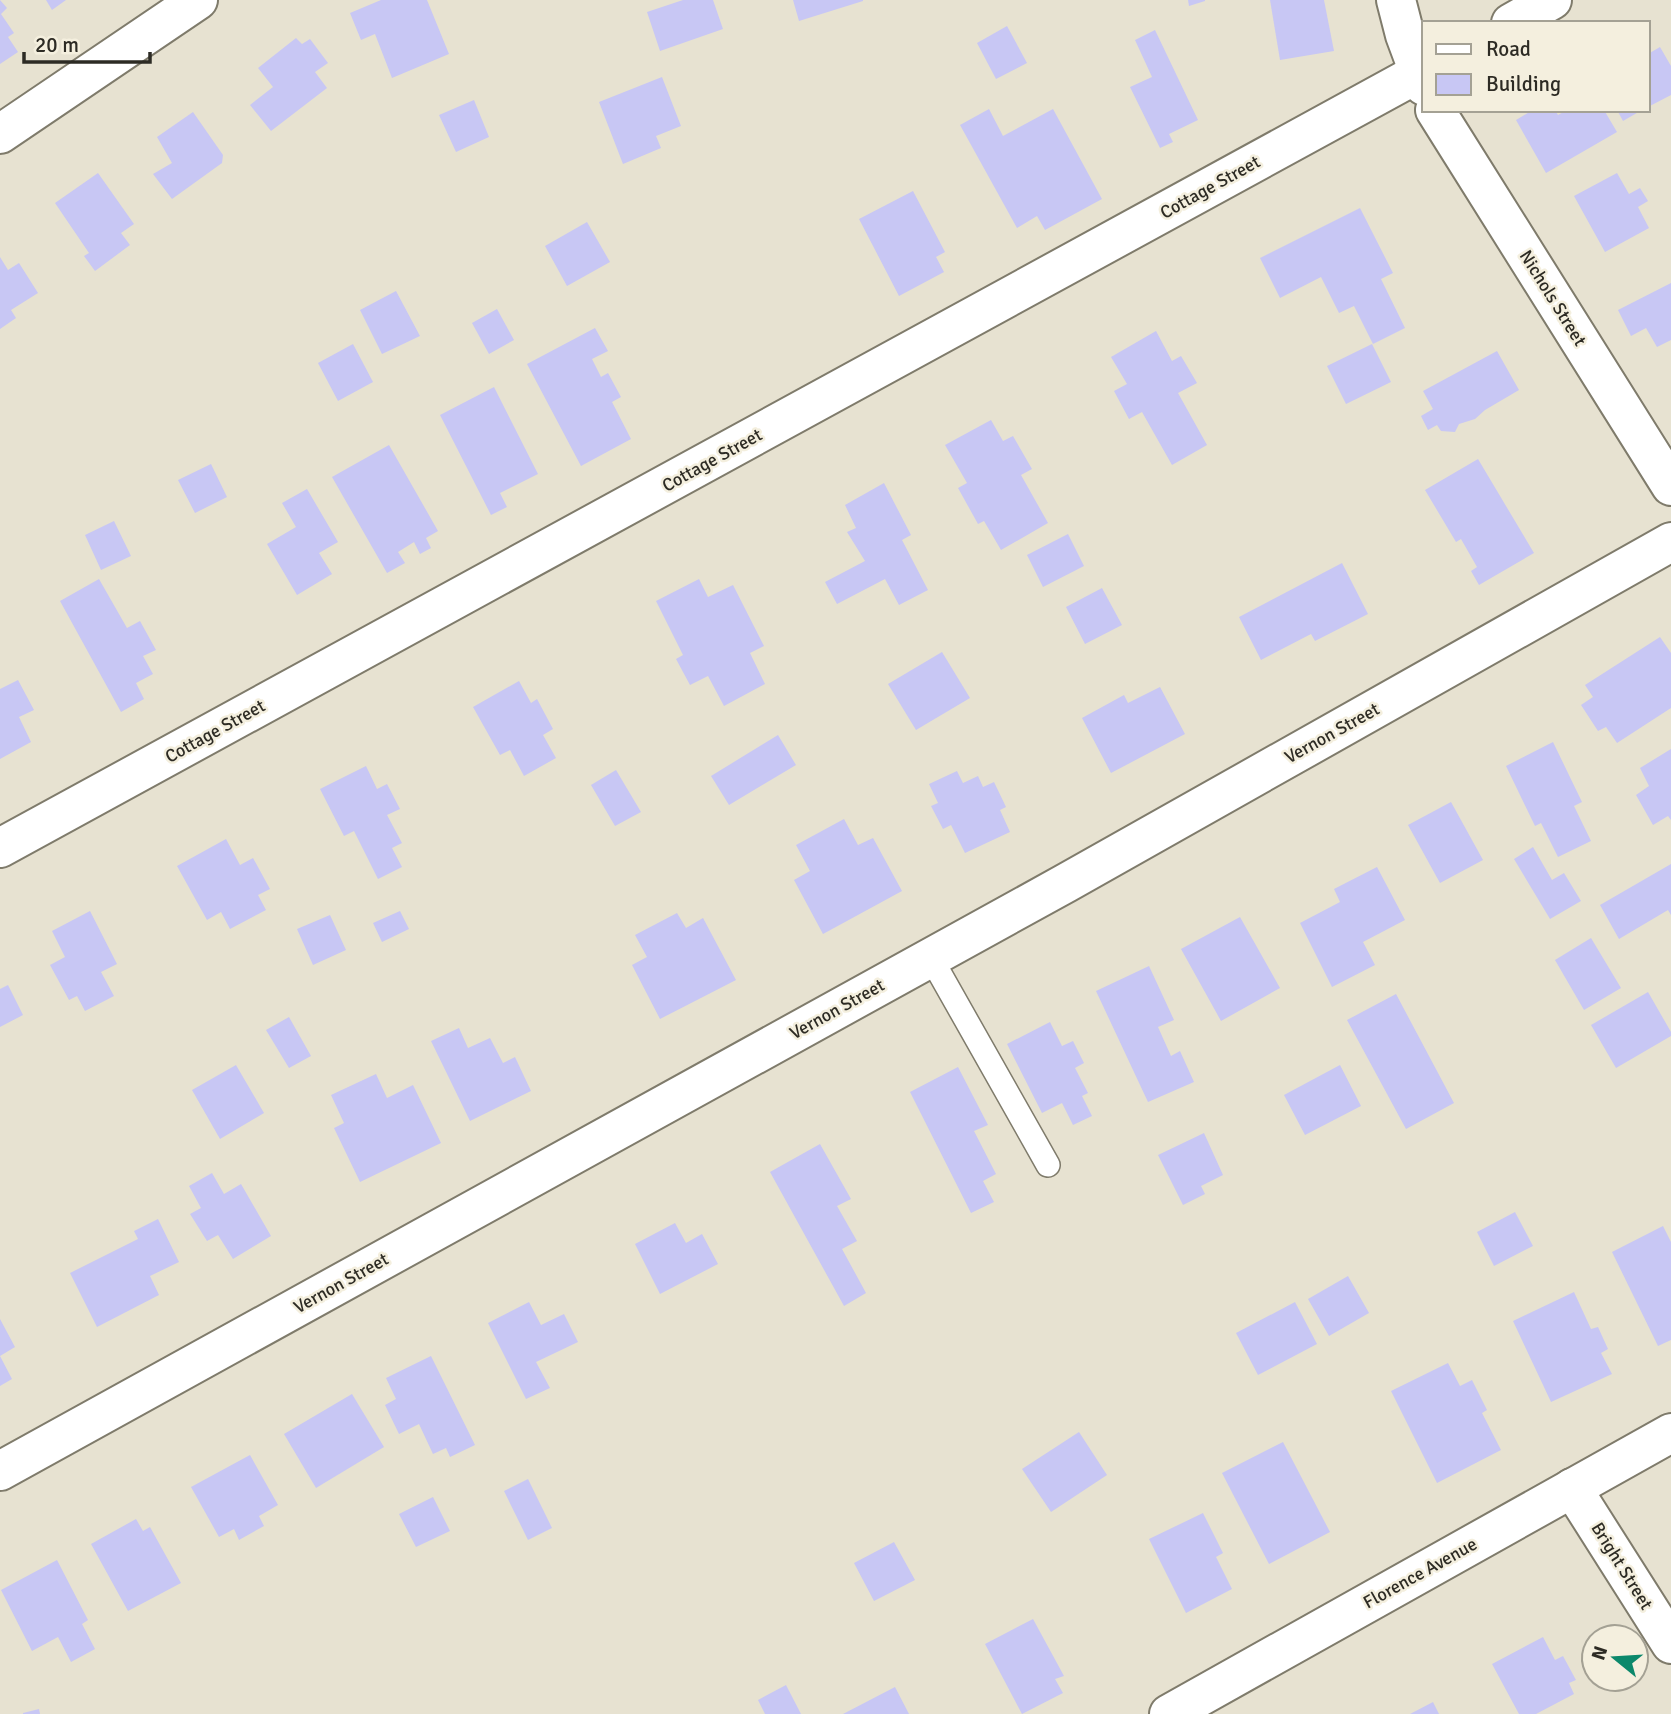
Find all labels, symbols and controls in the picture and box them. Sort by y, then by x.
scale bar [24,21,150,65]
legend [1422,21,1650,112]
text: 20 m [35,32,79,58]
text: Road [1486,36,1531,62]
text: Building [1486,71,1561,97]
street label: Cottage Street [1156,150,1264,224]
street label: Nichols Street [1515,246,1591,350]
street label: Cottage Street [658,423,766,497]
street label: Cottage Street [161,694,269,768]
street label: Vernon Street [1281,698,1383,768]
street label: Vernon Street [786,974,888,1044]
street label: Vernon Street [290,1248,392,1318]
street label: Bright Street [1586,1518,1658,1614]
street label: Florence Avenue [1359,1533,1481,1613]
north arrow [1580,1623,1650,1693]
text: N [1586,1643,1613,1663]

